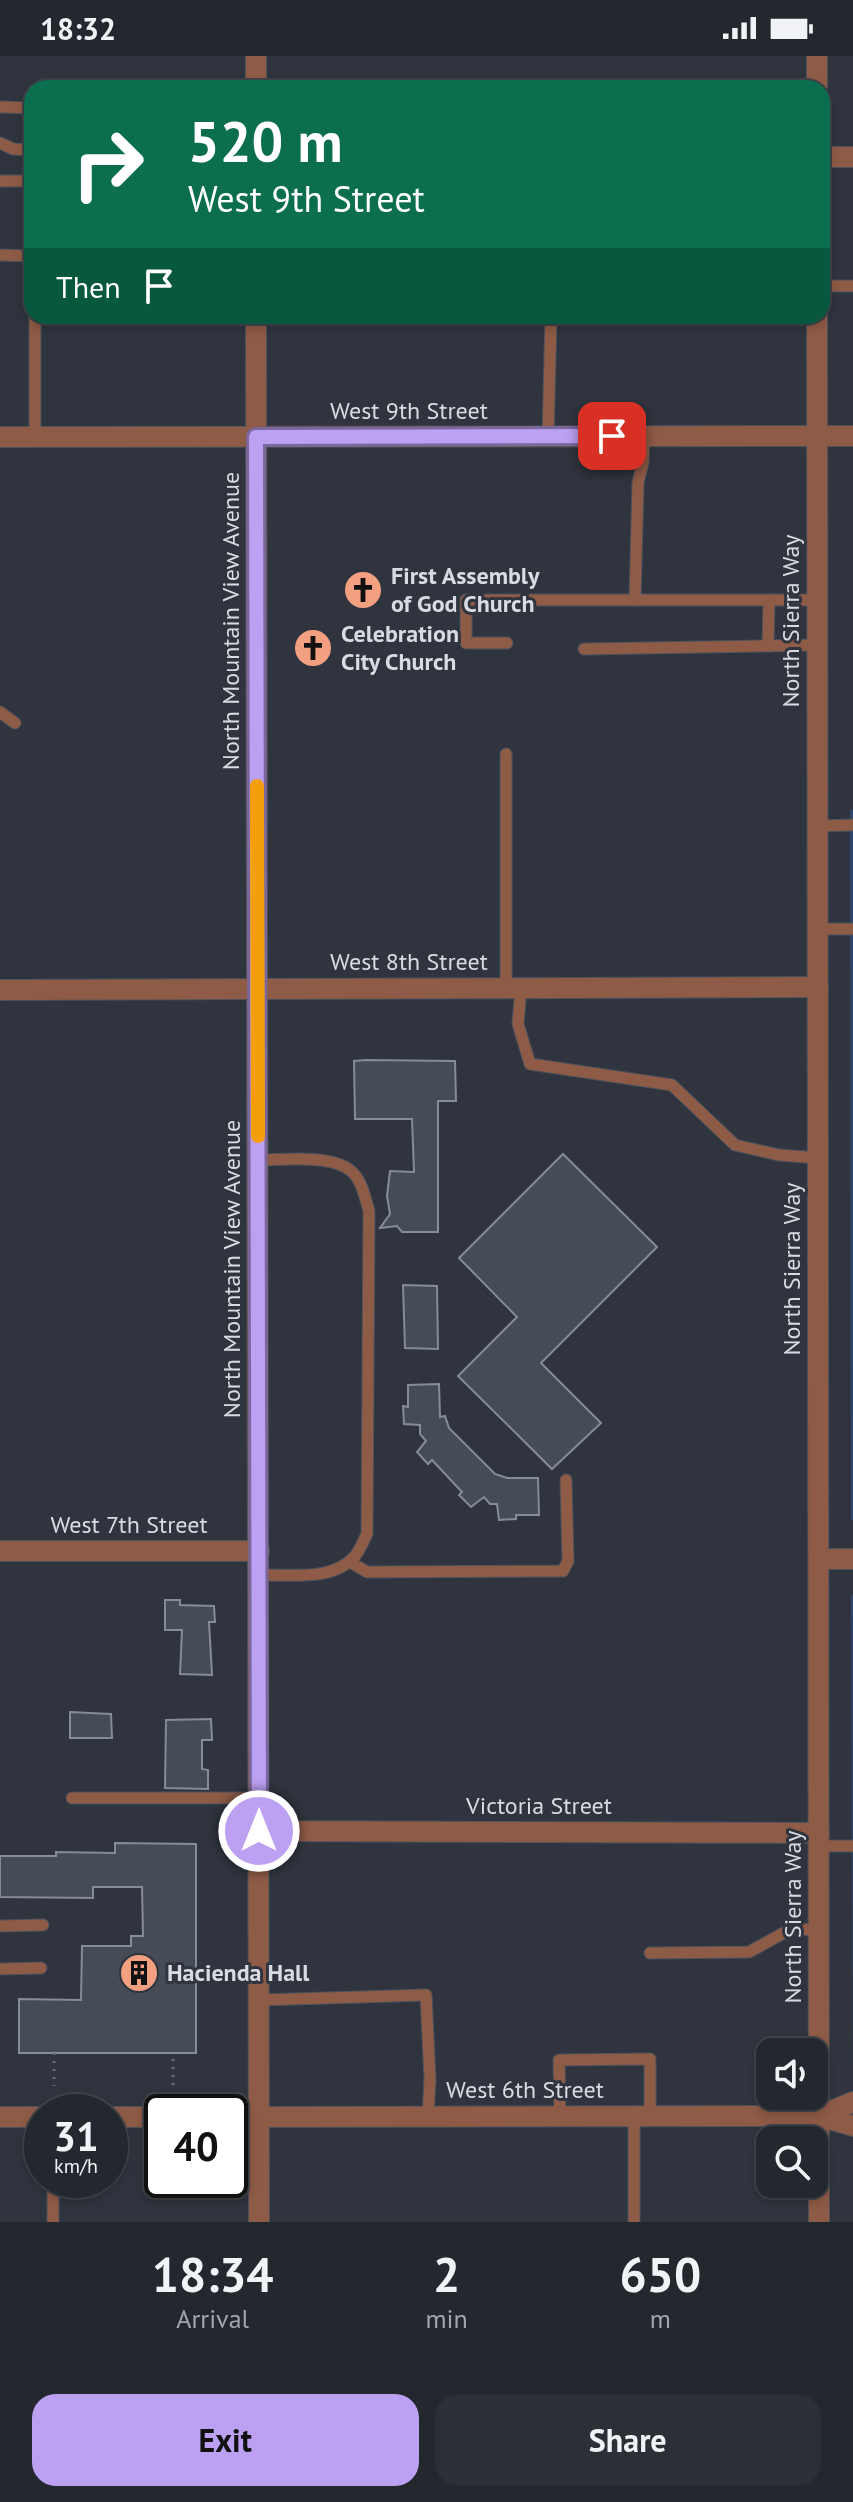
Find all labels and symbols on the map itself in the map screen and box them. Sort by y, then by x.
street label: West 9th Street [330,395,488,426]
pin [578,402,646,470]
street label: North Mountain View Avenue [215,472,246,770]
street label: North Sierra Way [775,534,806,708]
place label: First Assembly of God Church [391,560,540,619]
church icon: First Assembly of God Church [342,569,384,611]
place label: Celebration City Church [341,618,459,677]
church icon: Celebration City Church [292,627,334,669]
street label: West 8th Street [330,946,488,977]
street label: North Mountain View Avenue [216,1120,247,1418]
street label: North Sierra Way [776,1182,807,1356]
street label: West 7th Street [50,1509,208,1540]
position arrow [217,1789,301,1873]
street label: Victoria Street [465,1790,612,1821]
street label: North Sierra Way [777,1830,808,2004]
building icon: Hacienda Hall [118,1952,160,1994]
place label: Hacienda Hall [167,1957,310,1988]
street label: West 6th Street [446,2074,604,2105]
speed limit sign: 40 [144,2094,248,2198]

